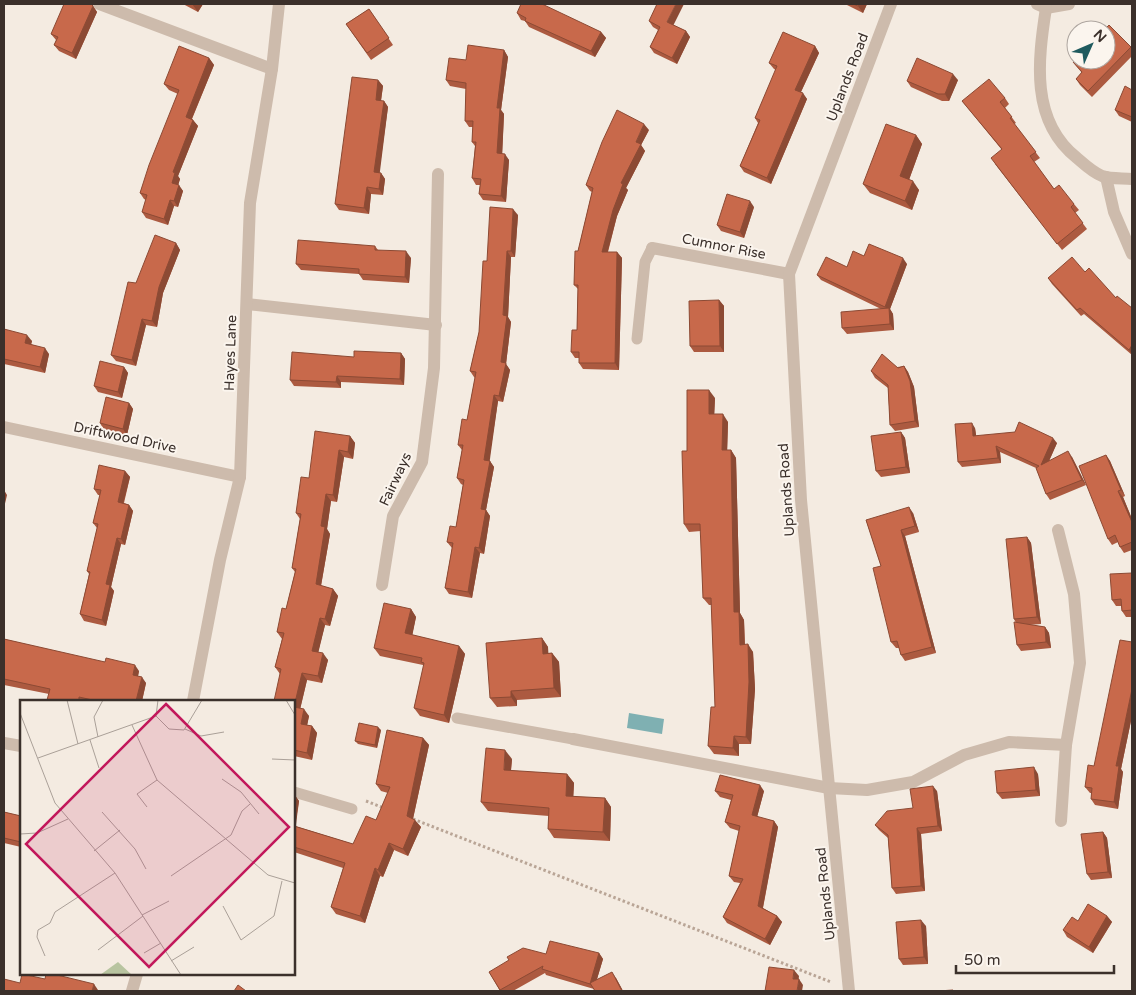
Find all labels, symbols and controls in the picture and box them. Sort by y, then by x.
north arrow [1066,20,1116,70]
text: N [1090,26,1110,46]
street label: Uplands Road [823,31,872,124]
street label: Cumnor Rise [681,230,767,263]
street label: Hayes Lane [221,314,240,391]
street label: Driftwood Drive [72,418,178,457]
street label: Uplands Road [775,443,798,537]
street label: Fairways [376,449,415,509]
inset map [20,700,295,975]
street label: Uplands Road [812,847,839,941]
scale bar [956,942,1114,974]
text: 50 m [964,951,1001,969]

